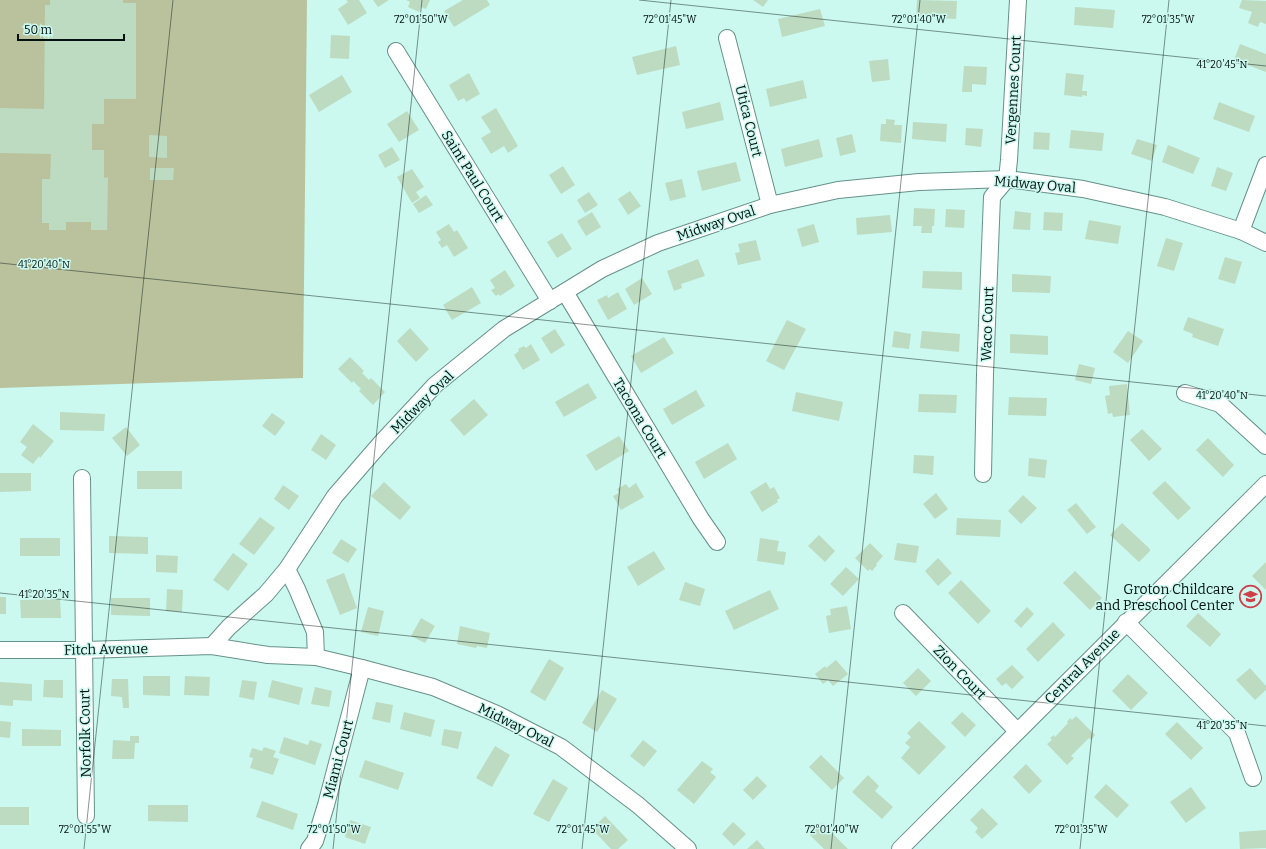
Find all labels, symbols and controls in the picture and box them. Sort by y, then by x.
text: 72°01'50"W [394,14,448,26]
text: 72°01'45"W [644,14,697,26]
text: 72°01'40"W [892,14,947,26]
text: 72°01'35"W [1142,14,1195,26]
scale bar [18,16,124,42]
text: 50 m [24,23,53,37]
street label: Vergennes Court [1002,35,1025,145]
text: 41°20'45"N [1197,59,1248,71]
street label: Utica Court [731,83,766,159]
street label: Saint Paul Court [438,127,507,225]
street label: Midway Oval [993,172,1077,197]
street label: Midway Oval [675,202,758,245]
text: 41°20'40"N [18,259,70,271]
street label: Waco Court [978,286,997,362]
street label: Midway Oval [387,367,457,437]
street label: Tacoma Court [609,375,670,461]
text: 41°20'40"N [1196,390,1248,402]
place label: Groton Childcare and Preschool Center [1096,581,1234,614]
school or university icon: Groton Childcare and Preschool Center [1237,584,1263,610]
text: 41°20'35"N [19,589,70,601]
street label: Central Avenue [1041,625,1124,708]
street label: Fitch Avenue [64,640,148,659]
street label: Zion Court [930,642,990,703]
street label: Norfolk Court [76,688,95,778]
street label: Midway Oval [475,700,556,751]
street label: Miami Court [320,718,357,800]
text: 41°20'35"N [1197,720,1248,732]
text: 72°01'55"W [59,824,112,836]
text: 72°01'50"W [307,824,361,836]
text: 72°01'45"W [557,824,610,836]
text: 72°01'40"W [805,824,860,836]
text: 72°01'35"W [1055,824,1108,836]

